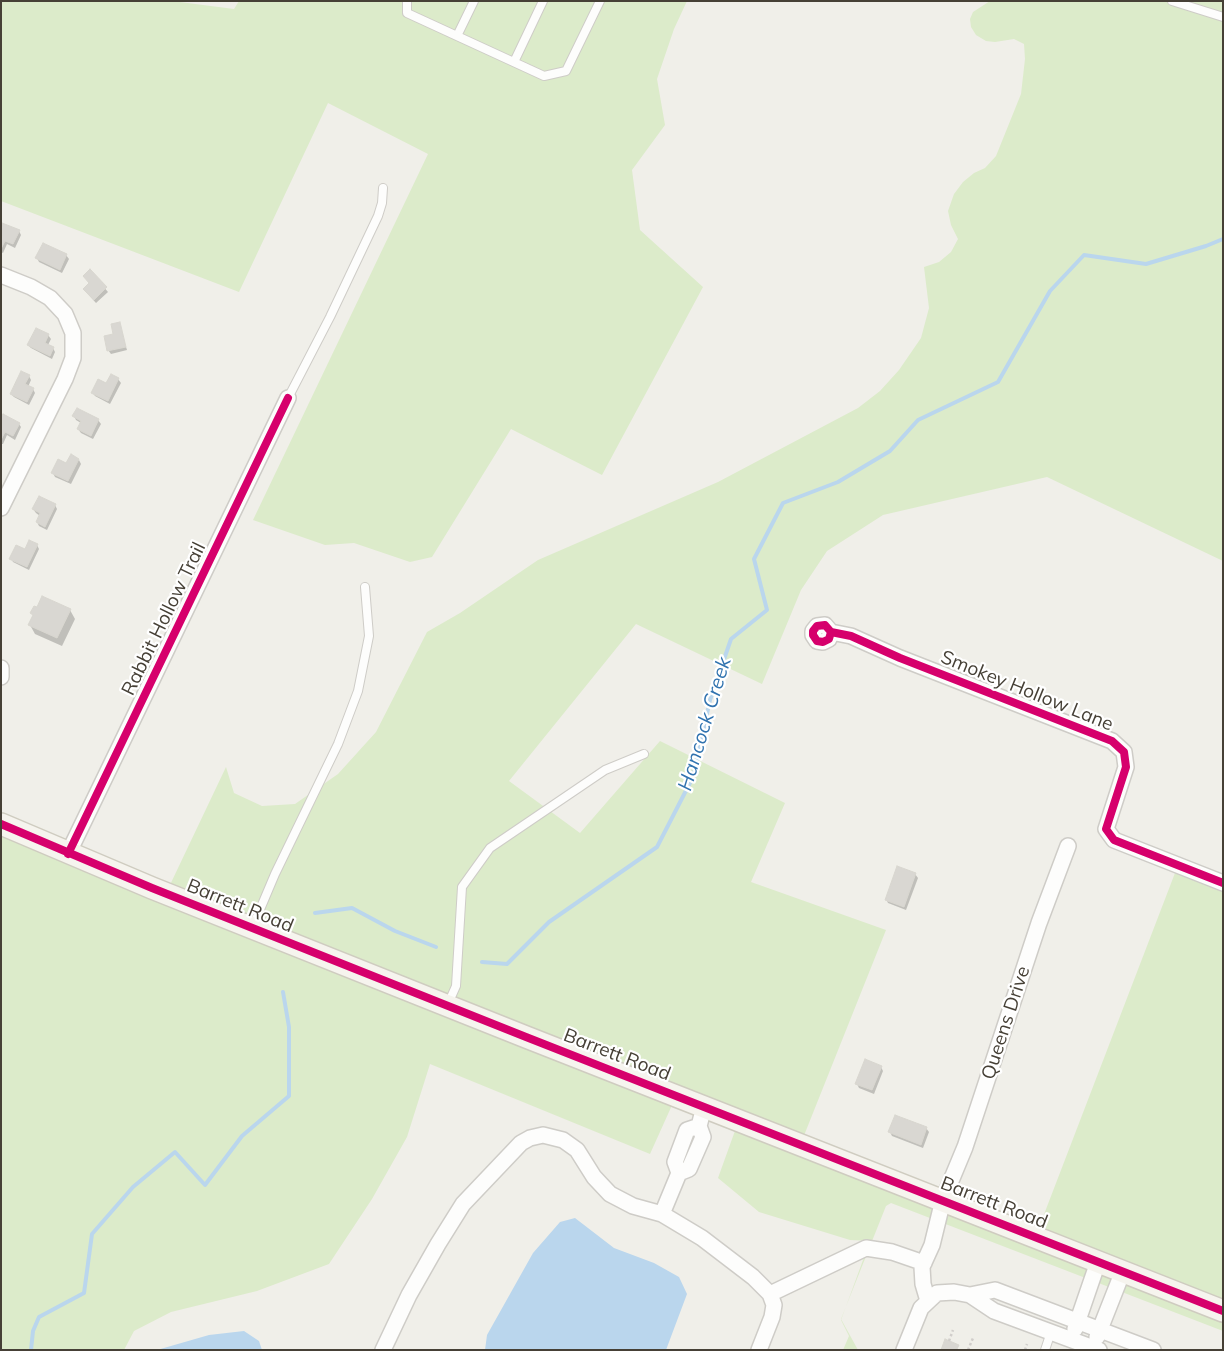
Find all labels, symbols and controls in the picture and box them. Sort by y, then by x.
street label: Rabbit Hollow Trail [117,539,211,699]
street label: Smokey Hollow Lane [937,646,1117,736]
water label: Hancock Creek [673,654,737,794]
street label: Barrett Road [183,874,297,938]
street label: Queens Drive [977,963,1035,1083]
street label: Barrett Road [560,1024,674,1086]
street label: Barrett Road [937,1172,1051,1234]

